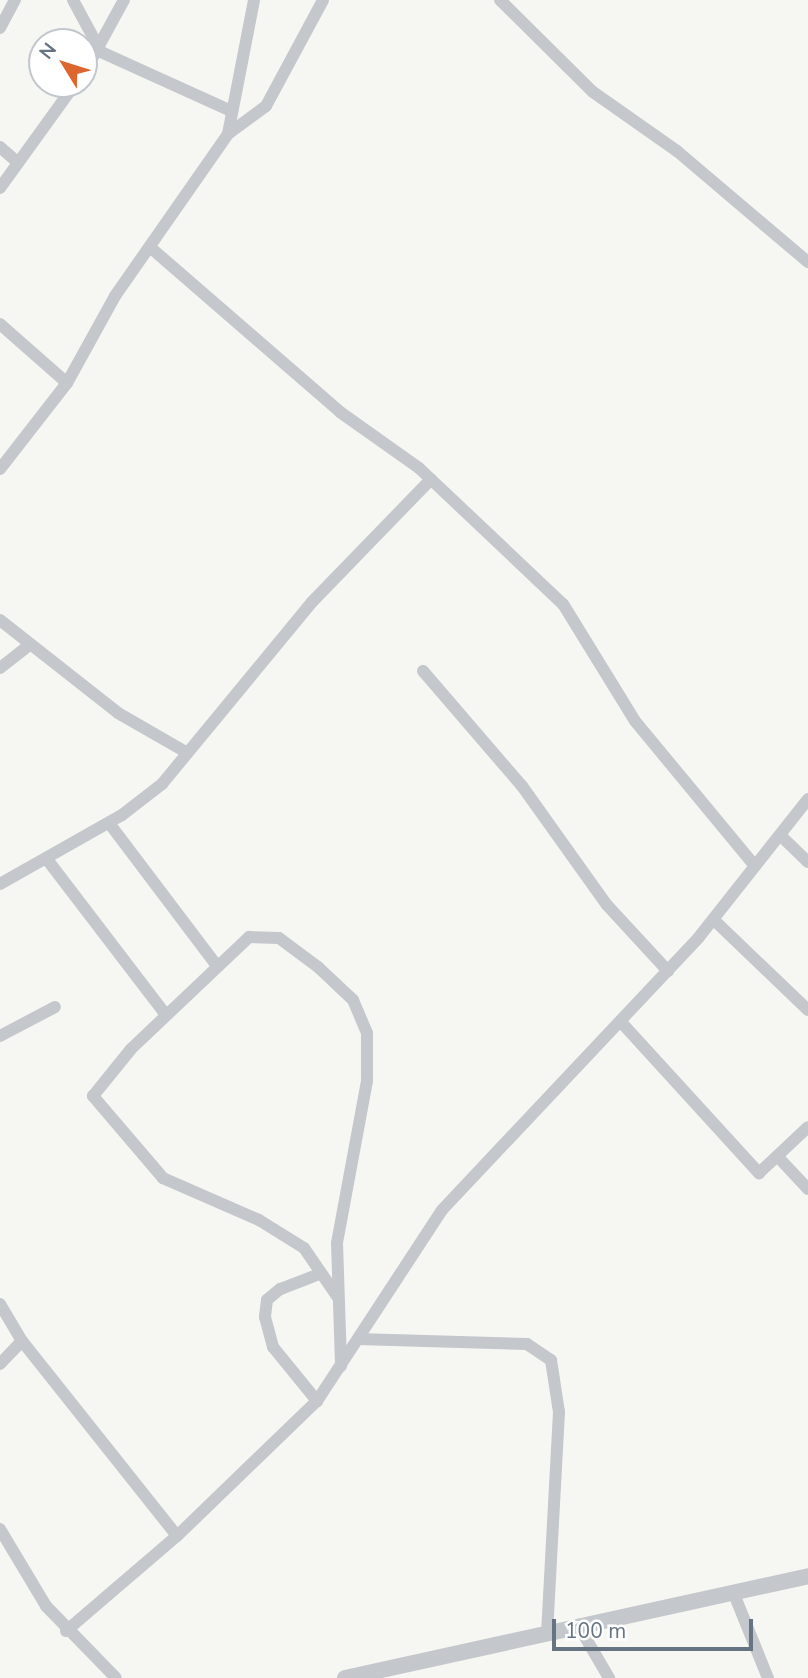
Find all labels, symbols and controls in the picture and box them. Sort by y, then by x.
north arrow [28,28,98,98]
text: N [33,38,63,65]
scale bar [556,1604,757,1648]
text: 100 m [565,1617,626,1645]

